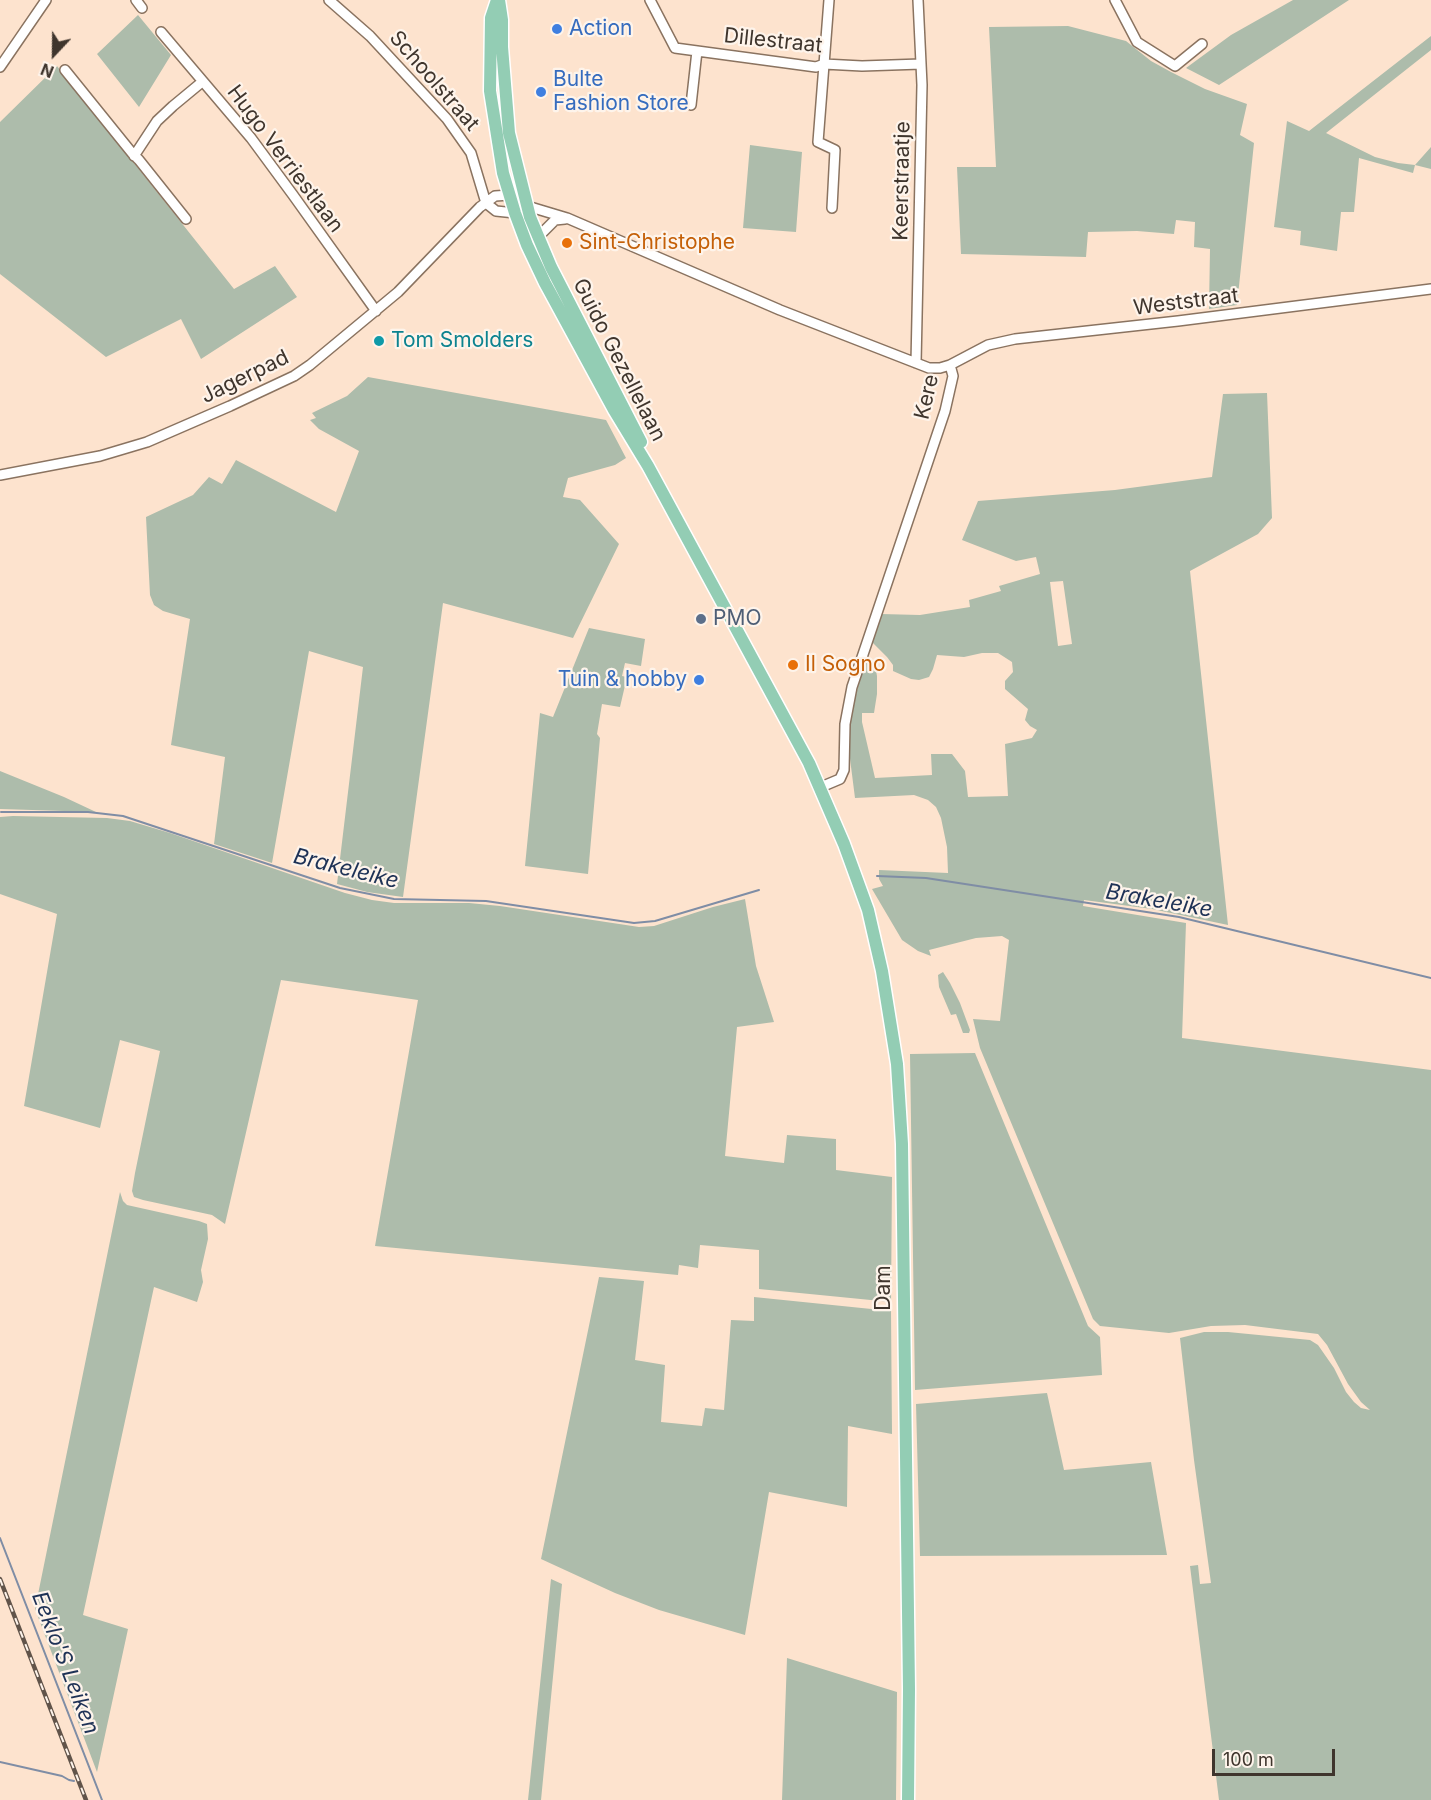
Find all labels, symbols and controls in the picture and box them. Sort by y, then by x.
place label: Action [569,16,632,42]
marker: Action [550,22,564,36]
street label: Dillestraat [722,23,824,59]
north arrow [24,24,84,84]
street label: Schoolstraat [384,26,484,136]
text: N [38,59,57,82]
place label: Bulte Fashion Store [553,67,689,117]
street label: Hugo Verriestlaan [221,80,349,238]
marker: Bulte Fashion Store [534,85,548,99]
street label: Keerstraatje [888,121,916,241]
place label: Sint-Christophe [579,230,735,256]
marker: Sint-Christophe [560,236,574,250]
street label: Guido Gezellelaan [567,274,671,446]
street label: Weststraat [1132,283,1240,321]
place label: Tom Smolders [391,328,533,354]
marker: Tom Smolders [372,334,386,348]
street label: Jagerpad [197,345,293,409]
street label: Kere [910,372,944,422]
place label: PMO [713,606,761,632]
marker: PMO [694,612,708,626]
place label: Il Sogno [805,652,886,678]
marker: Il Sogno [786,658,800,672]
place label: Tuin & hobby [558,667,687,693]
marker: Tuin & hobby [692,673,706,687]
water label: Brakeleike [291,843,401,895]
water label: Brakeleike [1104,879,1214,923]
street label: Dam [871,1265,897,1311]
water label: Eeklo'S Leiken [26,1588,104,1738]
scale bar [1215,1737,1338,1775]
text: 100 m [1223,1749,1274,1770]

